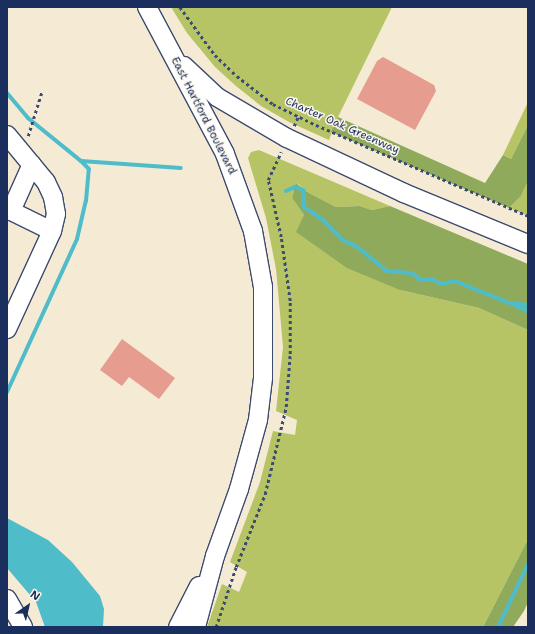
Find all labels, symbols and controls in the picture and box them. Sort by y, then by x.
street label: East Hartford Boulevard [168,55,238,177]
street label: Charter Oak Greenway [283,95,401,157]
north arrow [8,586,48,626]
text: N [27,587,43,604]

